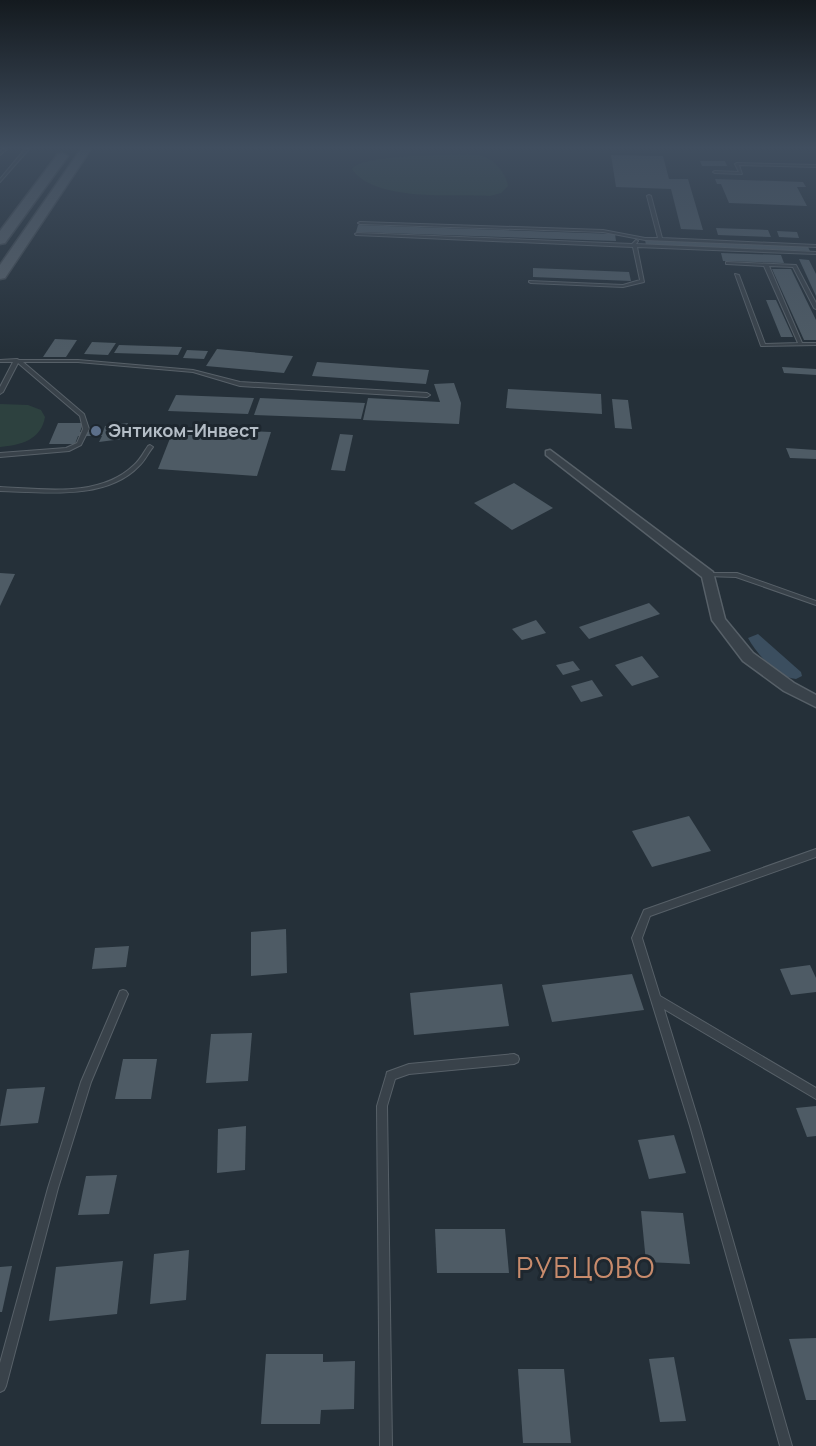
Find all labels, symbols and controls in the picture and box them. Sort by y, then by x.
place label: Энтиком-Инвест [108,418,259,442]
marker: Энтиком-Инвест [89,424,103,438]
district label: РУБЦОВО [516,1248,656,1286]

